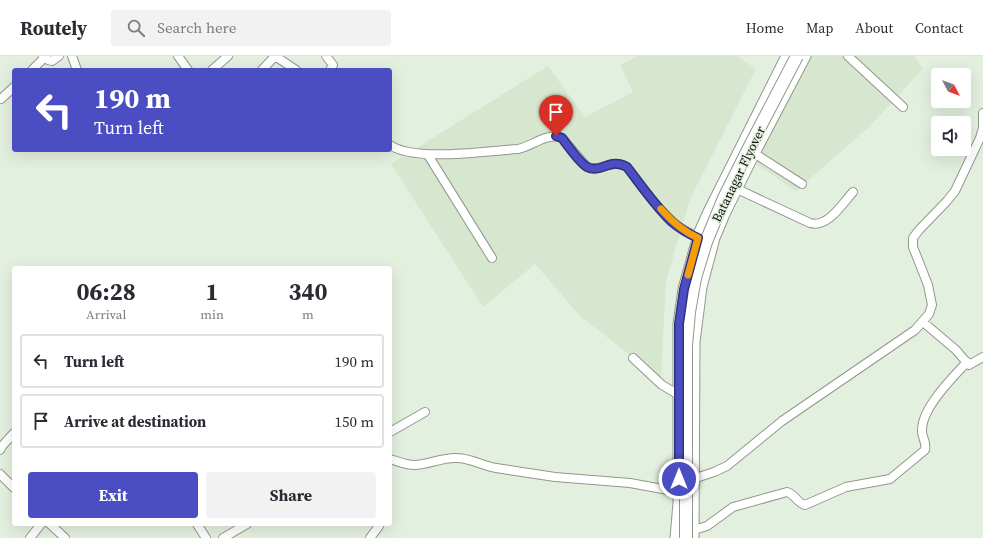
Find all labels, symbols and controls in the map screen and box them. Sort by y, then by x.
search box [111,10,391,46]
text: Routely [20,15,87,41]
icon: search [125,17,147,39]
text: Search here [157,17,236,38]
text: Home [746,18,784,38]
text: Map [806,18,833,38]
text: About [855,18,893,38]
text: Contact [915,18,963,38]
north arrow [931,68,971,108]
map controls [931,68,971,156]
text: 190 m [94,79,171,117]
icon: left [28,84,80,136]
pin [539,95,573,136]
icon: arrive [545,101,567,123]
text: Turn left [94,115,164,140]
button: sound [931,116,971,156]
street label: Batanagar Flyover [708,123,769,225]
text: 06:28 [77,275,136,308]
text: 1 [206,275,219,308]
text: 340 [288,275,327,308]
text: Arrival [86,306,126,323]
text: min [200,306,224,323]
text: m [302,306,314,323]
icon: left [30,350,52,372]
text: Turn left [64,351,124,372]
text: 190 m [334,351,374,372]
icon: arrive [30,410,52,432]
text: Arrive at destination [64,411,206,432]
text: 150 m [334,411,374,432]
position arrow [658,458,700,500]
button: Exit [28,472,198,518]
button: Share [206,472,376,518]

